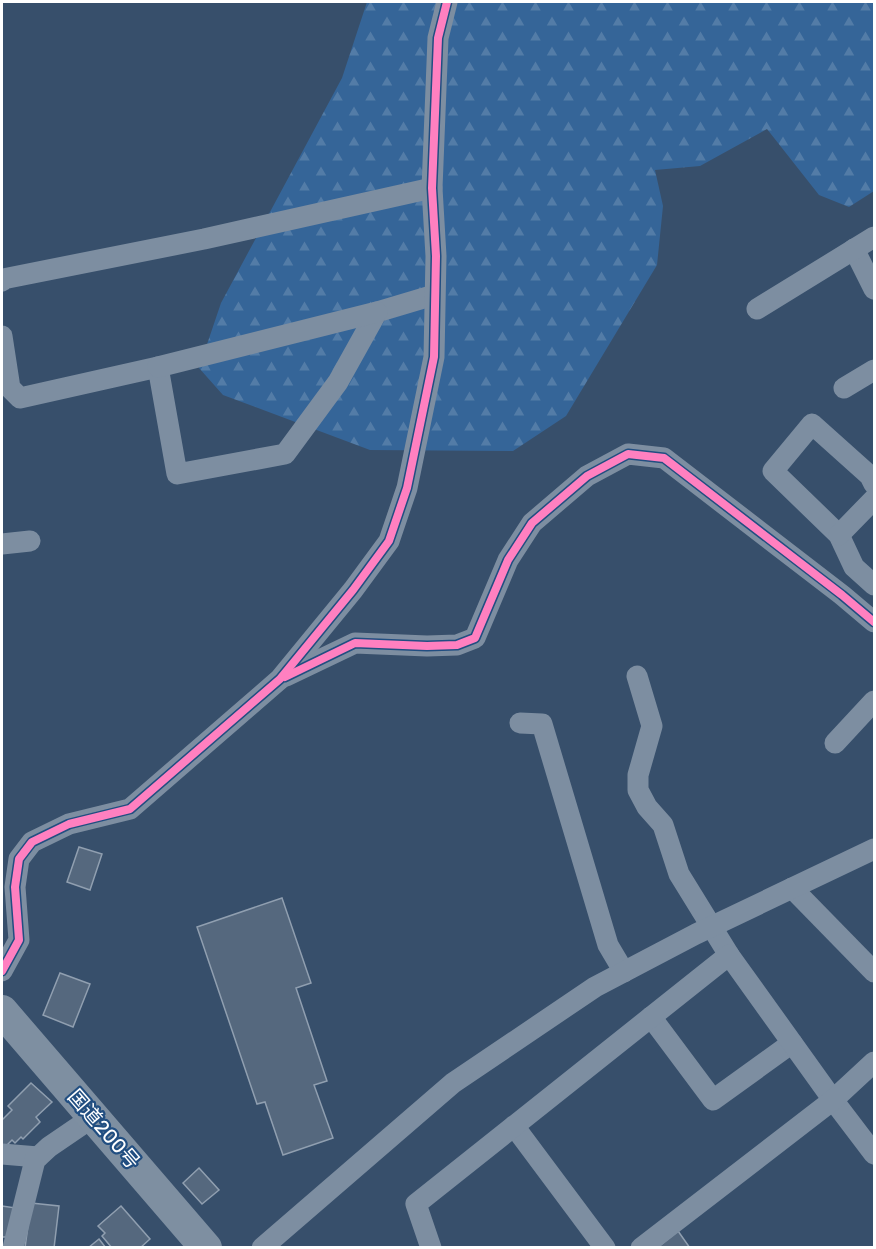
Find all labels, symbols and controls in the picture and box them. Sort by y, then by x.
street label: 国道200号 [63,1084,145,1174]

